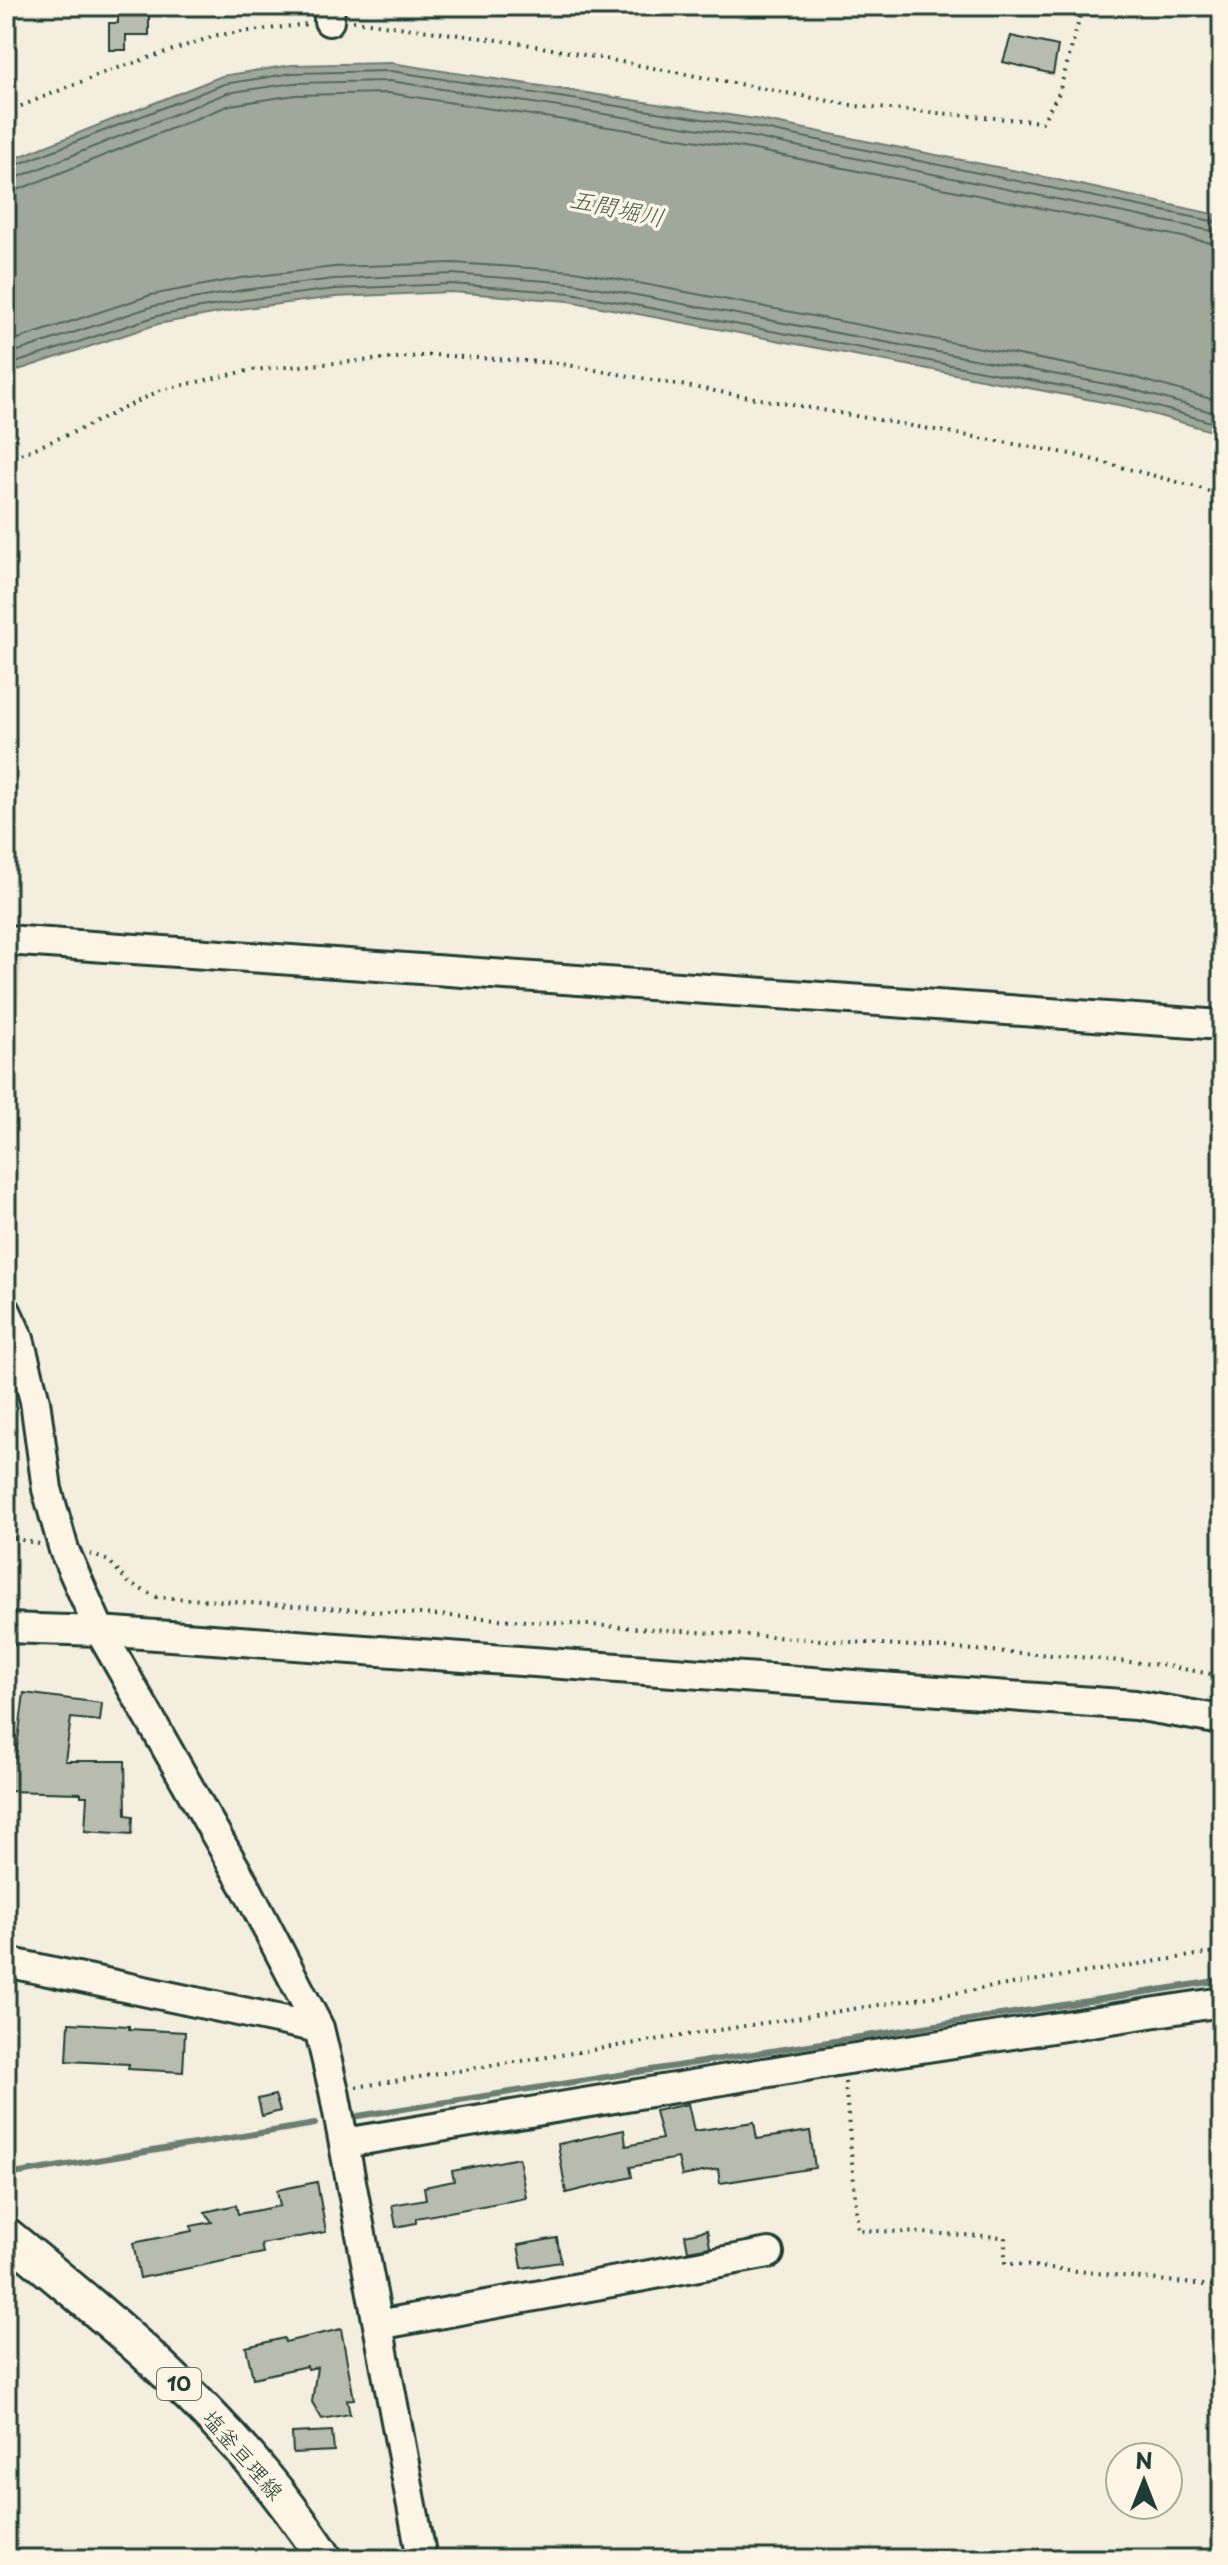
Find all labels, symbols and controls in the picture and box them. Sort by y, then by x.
water label: 五間堀川 [567,179,668,235]
road number: 10 [157,2368,201,2400]
street label: 塩釜亘理線 [196,2402,293,2506]
north arrow [1104,2441,1184,2521]
text: N [1135,2443,1153,2476]

